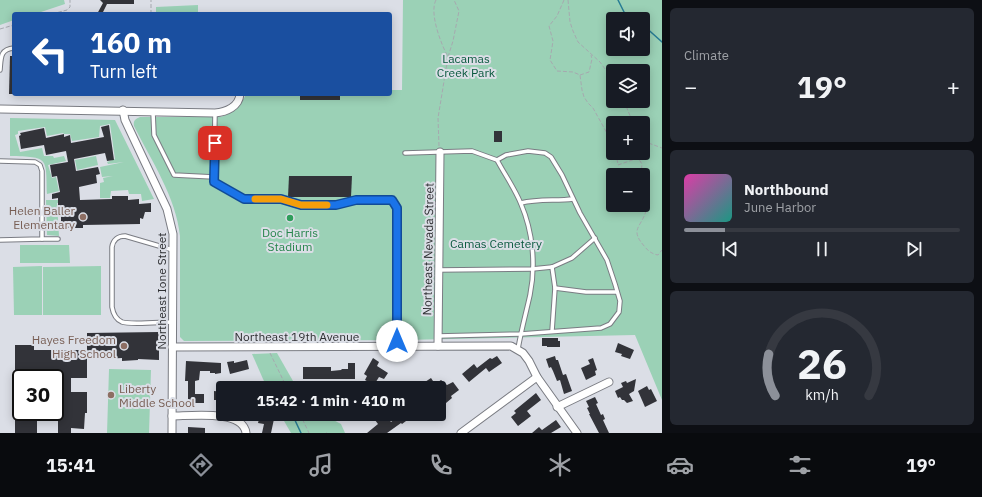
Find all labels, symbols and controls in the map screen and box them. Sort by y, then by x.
map controls [606,12,650,212]
button: sound [606,12,650,56]
text: 160 m [90,24,172,61]
icon: left [24,28,76,80]
text: Climate [684,47,729,64]
park label: Lacamas Creek Park [437,51,496,80]
text: Turn left [90,60,158,83]
button: layers [606,64,650,108]
text: 19° [797,67,847,106]
text: − [684,72,697,101]
text: + [947,72,960,101]
button: + [606,116,650,160]
pin [198,126,232,160]
icon: arrive [204,132,226,154]
button: − [606,168,650,212]
text: Northbound [744,180,829,199]
street label: Northeast Nevada Street [419,182,437,316]
text: June Harbor [744,199,816,216]
place label: Helen Baller Elementary [9,203,76,232]
marker: Helen Baller Elementary [78,212,88,222]
marker: Doc Harris Stadium [285,213,295,223]
place label: Doc Harris Stadium [262,225,318,254]
street label: Northeast Ione Street [154,232,169,350]
park label: Camas Cemetery [450,236,542,251]
icon: previous [719,238,741,260]
icon: pause [811,238,833,260]
icon: next [903,238,925,260]
position arrow [376,320,418,362]
street label: Northeast 19th Avenue [235,329,360,344]
place label: Hayes Freedom High School [32,332,116,361]
text: 26 [797,336,847,390]
marker: Hayes Freedom High School [119,341,129,351]
speed limit sign: 30 [12,369,64,421]
place label: Liberty Middle School [119,381,195,410]
text: km/h [805,385,839,404]
marker: Liberty Middle School [106,390,116,400]
text: 15:42 · 1 min · 410 m [257,391,405,410]
icon: directions [187,451,215,479]
icon: music [307,451,335,479]
icon: phone [427,451,455,479]
icon: climate [546,451,574,479]
icon: car [666,451,694,479]
icon: filters [786,451,814,479]
text: 15:41 [46,454,95,477]
text: 19° [906,454,936,477]

